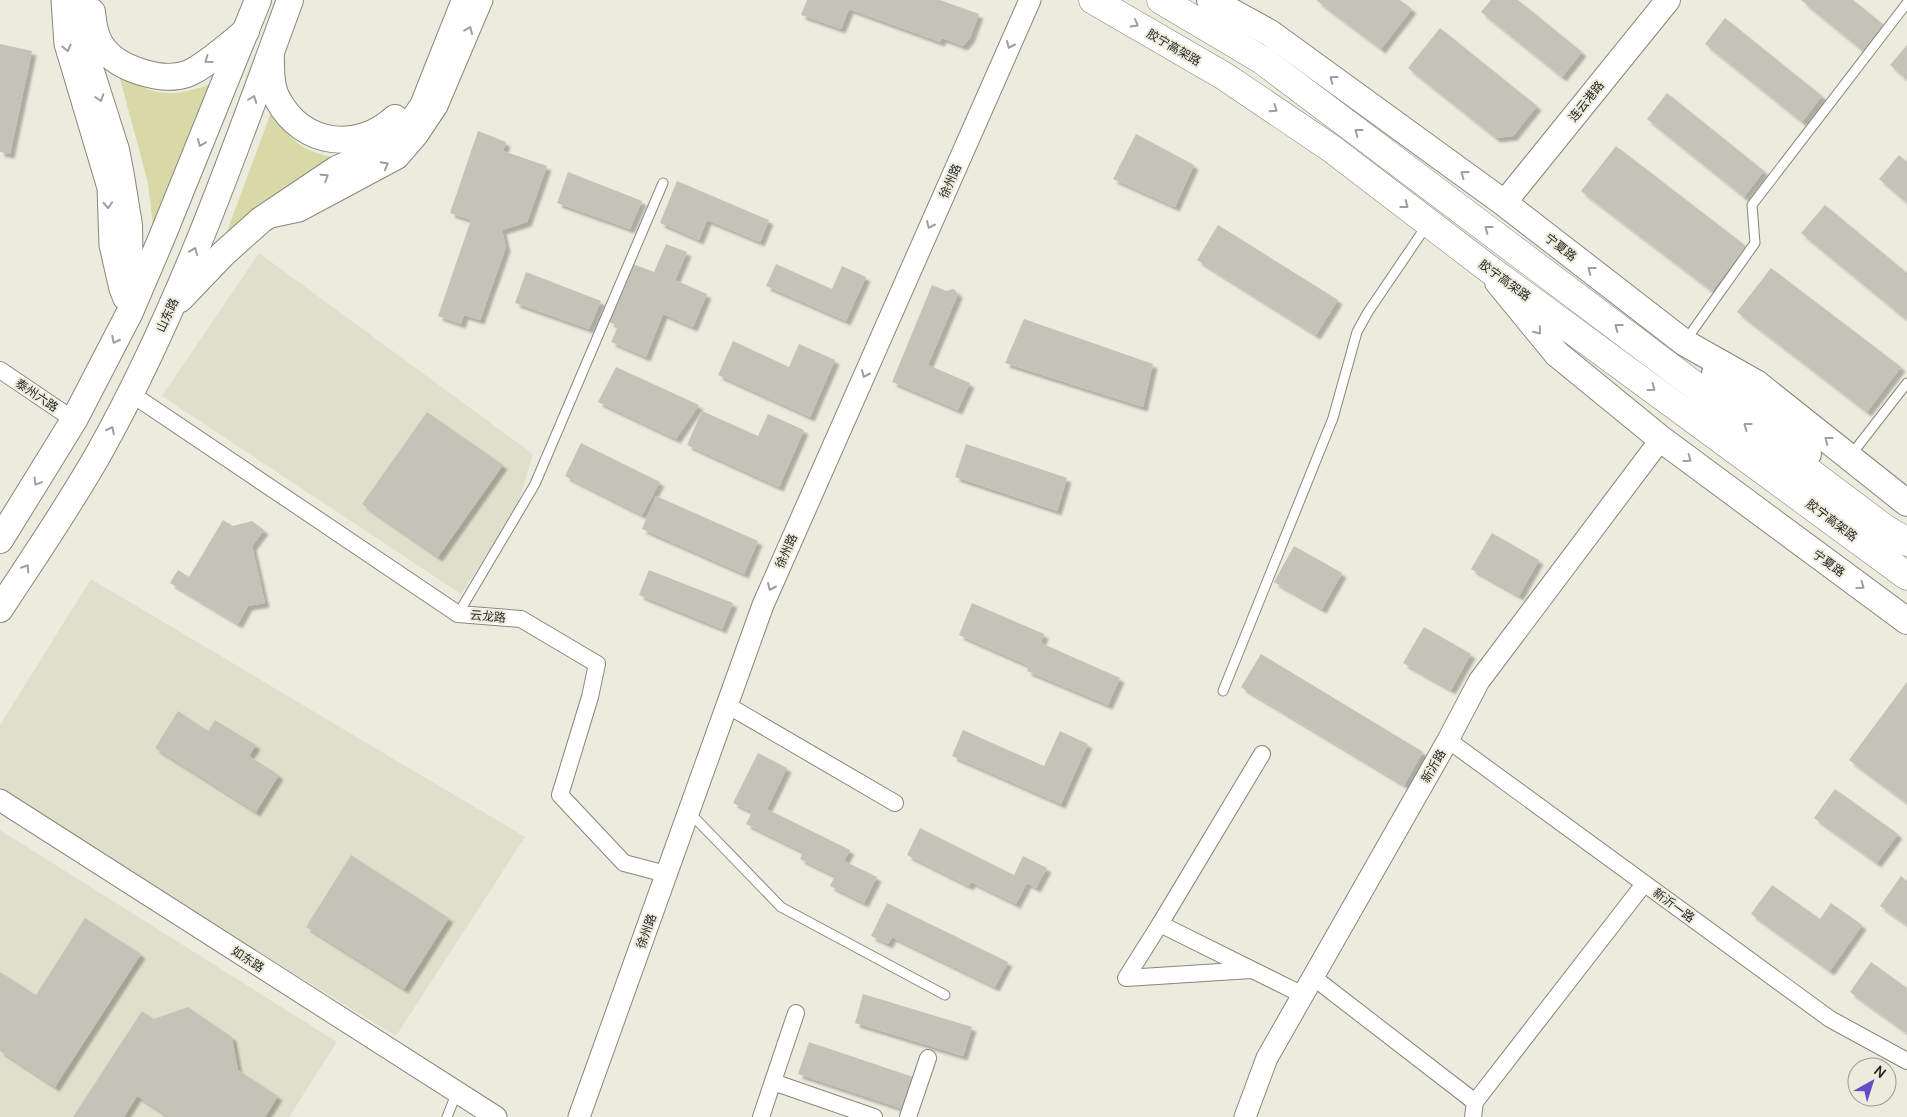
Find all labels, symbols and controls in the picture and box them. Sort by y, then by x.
one-way arrow [1130,18,1139,28]
street label: 胶宁高架路 [1144,25,1204,69]
one-way arrow [463,26,473,35]
one-way arrow [1006,40,1016,49]
one-way arrow [61,44,72,53]
one-way arrow [204,54,214,63]
one-way arrow [1330,76,1339,84]
street label: 连云港路 [1564,77,1608,125]
one-way arrow [94,93,104,102]
one-way arrow [247,95,257,104]
one-way arrow [1268,103,1277,112]
one-way arrow [1354,129,1364,138]
one-way arrow [197,138,207,147]
one-way arrow [380,161,389,171]
street label: 徐州路 [935,161,965,201]
one-way arrow [1460,171,1470,180]
one-way arrow [320,173,329,183]
one-way arrow [1399,199,1409,208]
one-way arrow [103,201,114,209]
one-way arrow [926,220,937,229]
one-way arrow [1485,227,1494,235]
street label: 宁夏路 [1542,229,1580,265]
one-way arrow [188,247,199,256]
street label: 胶宁高架路 [1476,255,1534,305]
one-way arrow [1587,267,1597,276]
street label: 山东路 [152,295,182,335]
one-way arrow [1614,324,1624,333]
one-way arrow [1532,325,1541,334]
one-way arrow [111,335,121,344]
one-way arrow [860,369,871,378]
street label: 泰州六路 [12,375,62,415]
one-way arrow [1646,381,1655,391]
one-way arrow [1743,423,1753,432]
one-way arrow [105,426,115,435]
one-way arrow [1824,437,1834,446]
one-way arrow [1682,453,1691,461]
one-way arrow [33,477,43,486]
street label: 胶宁高架路 [1803,495,1861,545]
street label: 徐州路 [771,531,801,571]
street label: 宁夏路 [1809,546,1849,580]
one-way arrow [20,565,30,574]
one-way arrow [1855,580,1865,589]
one-way arrow [766,582,777,591]
street label: 云龙路 [469,606,507,626]
street label: 新沂路 [1417,746,1449,786]
street label: 新沂一路 [1650,884,1698,926]
street label: 徐州路 [632,911,660,951]
street label: 如东路 [228,942,268,976]
north arrow [1847,1057,1897,1107]
text: N [1871,1061,1890,1082]

